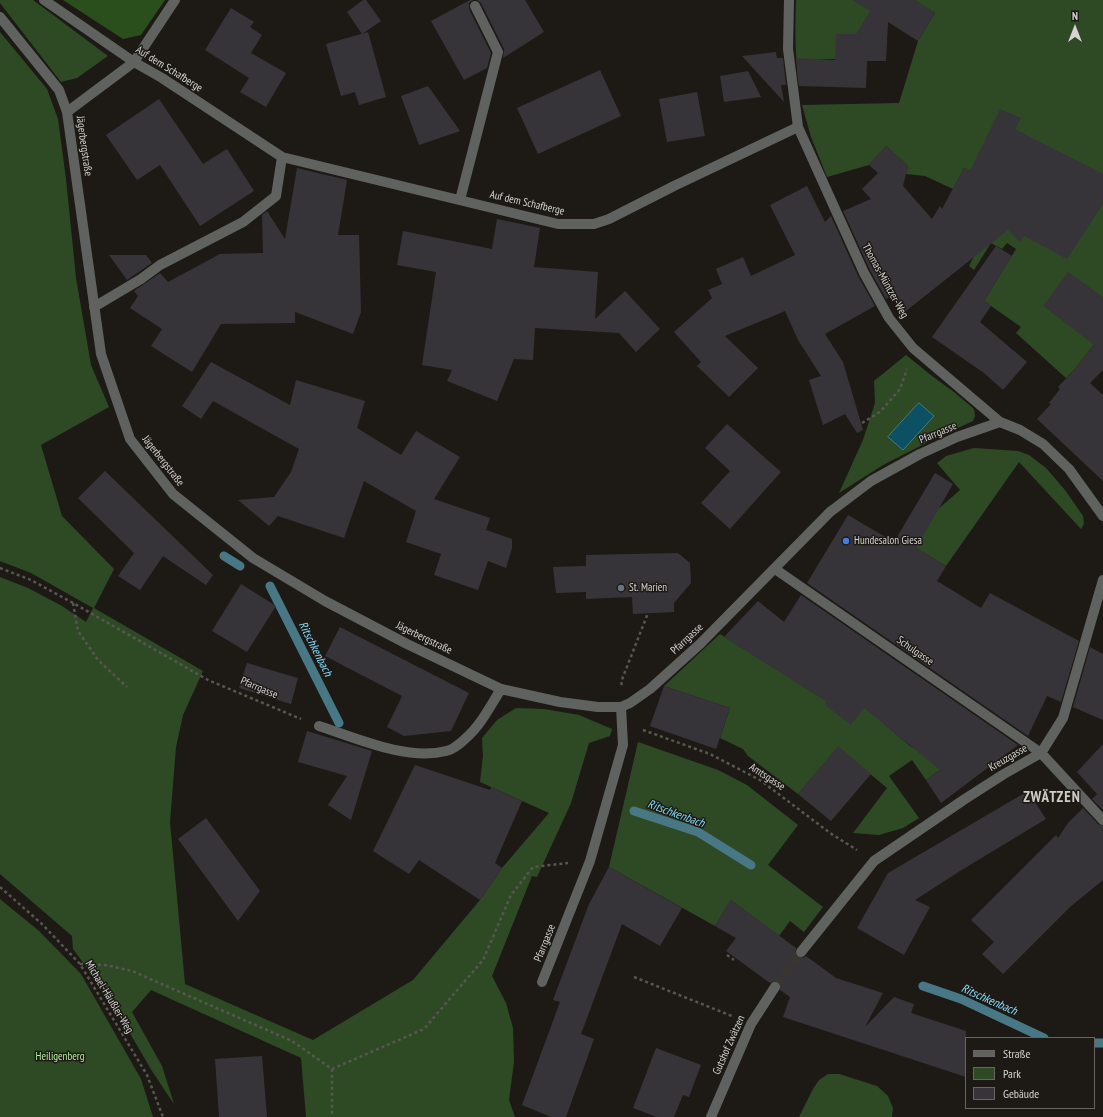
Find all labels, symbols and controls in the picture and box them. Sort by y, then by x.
north arrow [1055,8,1095,48]
text: N [1072,9,1078,23]
street label: Auf dem Schafberge [133,43,205,95]
street label: Jägerbergstraße [73,115,95,177]
street label: Auf dem Schafberge [488,188,566,218]
street label: Thomas-Müntzer-Weg [859,241,911,321]
street label: Pfarrgasse [917,419,959,447]
street label: Jägerbergstraße [139,433,187,489]
place label: Hundesalon Giesa [854,534,922,548]
marker: Hundesalon Giesa [841,536,851,546]
place label: St. Marien [629,581,667,595]
marker: St. Marien [616,583,626,593]
water label: Ritschkenbach [295,619,335,679]
street label: Jägerbergstraße [394,619,454,657]
street label: Pfarrgasse [668,621,706,657]
street label: Schulgasse [894,634,936,668]
street label: Pfarrgasse [238,674,280,702]
street label: Kreuzgasse [986,742,1030,774]
street label: Amtsgasse [747,761,787,793]
district label: ZWÄTZEN [1023,789,1081,807]
water label: Ritschkenbach [646,797,706,831]
street label: Pfarrgasse [532,922,558,964]
street label: Michael-Häußler-Weg [82,958,136,1036]
water label: Ritschkenbach [959,981,1019,1019]
street label: Gutshof Zwätzen [710,1013,748,1077]
legend [965,1037,1095,1109]
text: Straße [1003,1046,1030,1061]
park label: Heiligenberg [36,1050,84,1064]
text: Park [1003,1066,1021,1081]
text: Gebäude [1003,1086,1039,1101]

